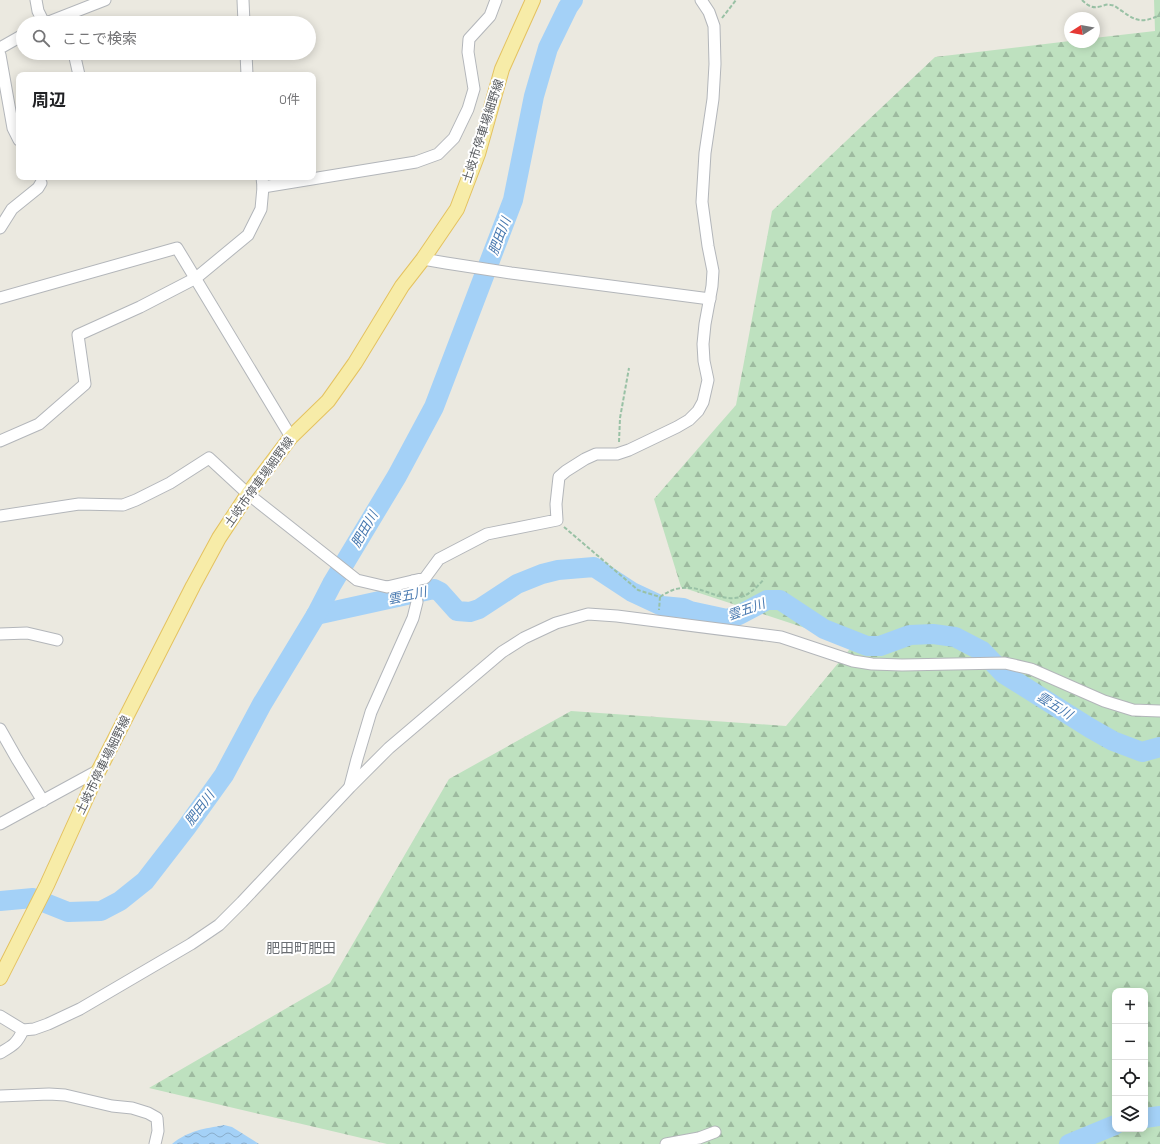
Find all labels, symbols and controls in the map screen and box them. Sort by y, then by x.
north arrow [1064,12,1100,48]
search box [16,16,316,60]
icon: search [30,27,52,49]
text: ここで検索 [62,28,137,49]
street label: 土岐市停車場細野線 [458,77,507,185]
text: 周辺 [32,88,66,111]
text: 0件 [279,90,300,108]
water label: 肥田川 [484,213,515,257]
street label: 土岐市停車場細野線 [220,433,297,530]
water label: 肥田川 [346,506,383,550]
water label: 雲五川 [386,582,430,608]
water label: 雲五川 [725,593,769,624]
water label: 雲五川 [1034,687,1078,724]
street label: 土岐市停車場細野線 [71,713,134,817]
water label: 肥田川 [180,785,219,829]
district label: 肥田町肥田 [266,938,336,957]
map controls [1112,988,1148,1132]
button: + [1112,988,1148,1024]
button: − [1112,1024,1148,1060]
button: locate [1112,1060,1148,1096]
button: layers [1112,1096,1148,1132]

